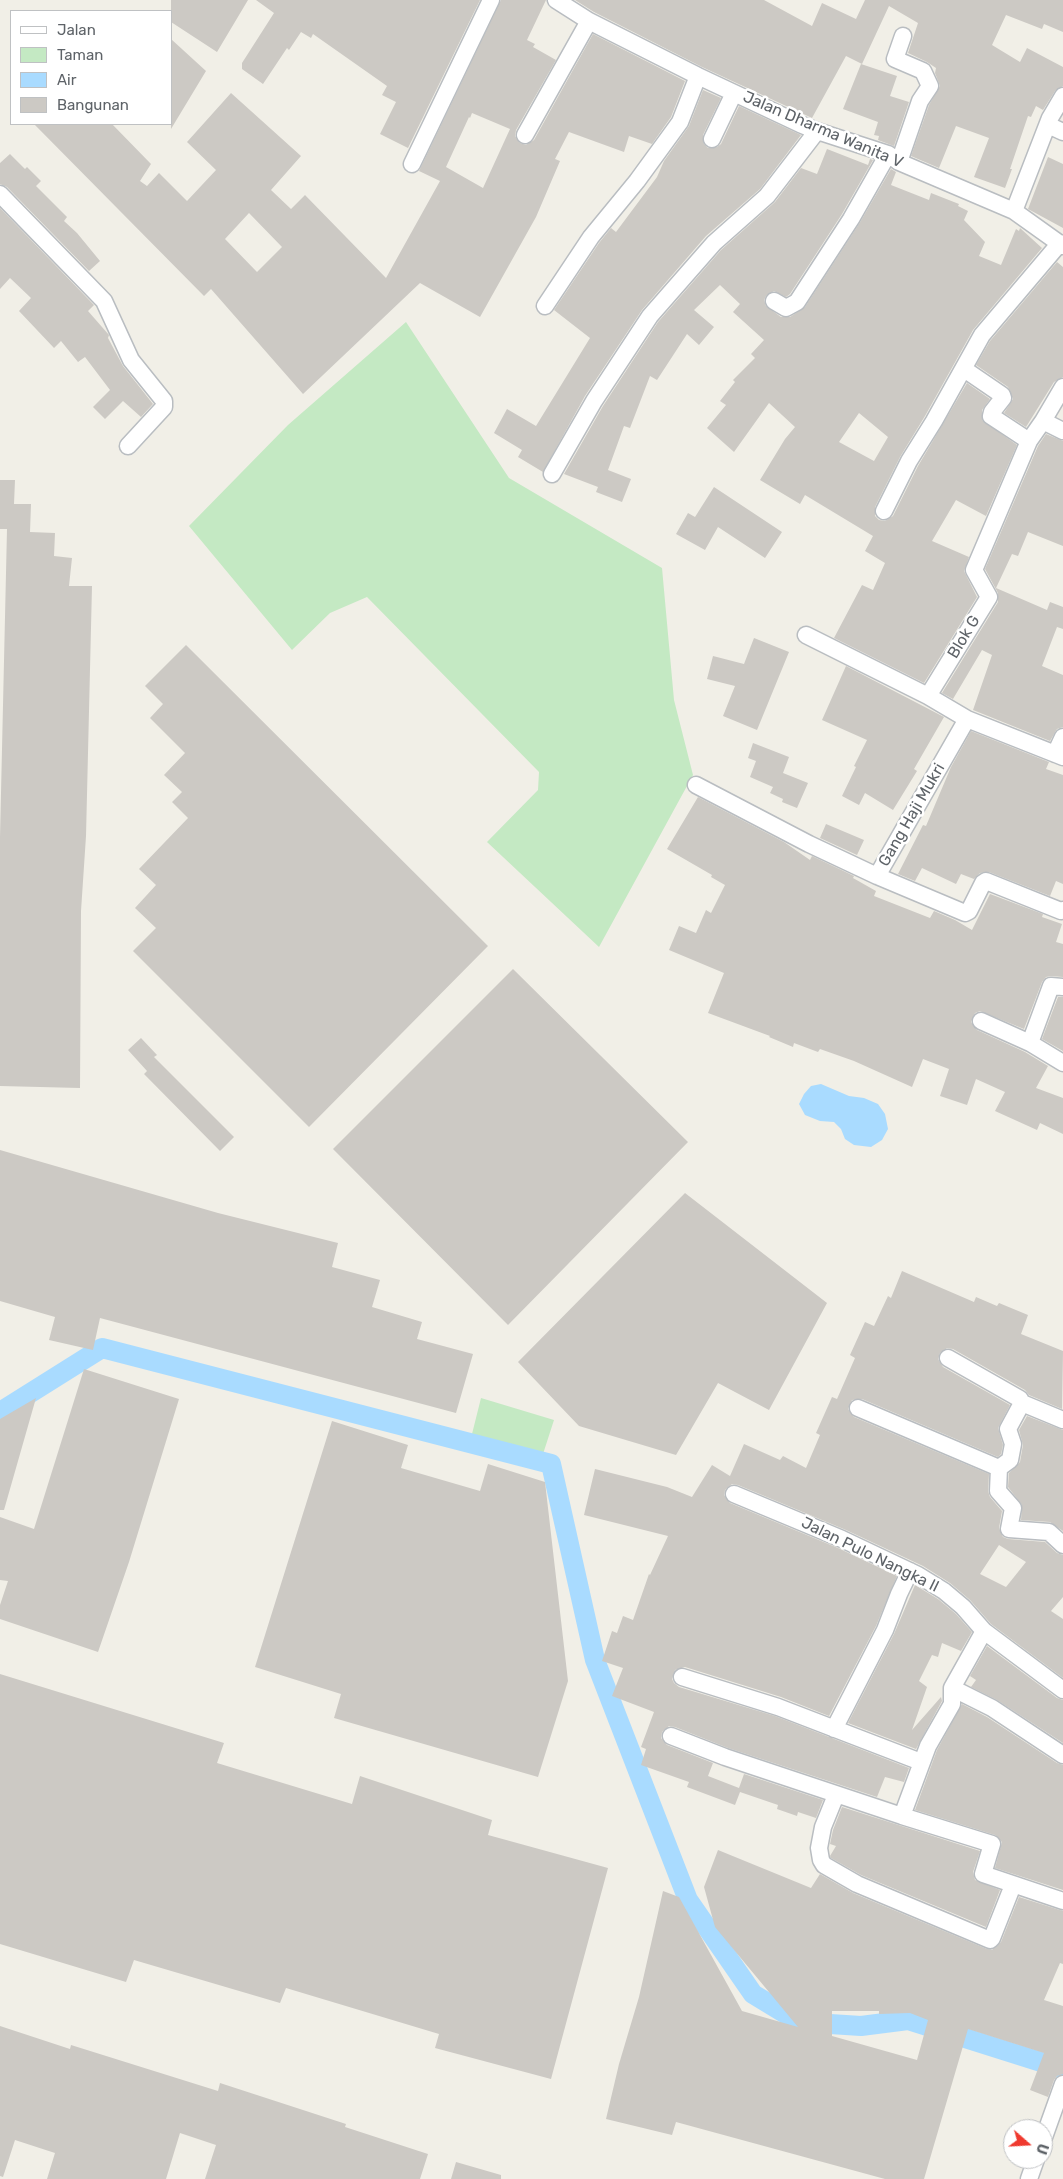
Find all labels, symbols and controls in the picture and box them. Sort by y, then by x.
legend [10,10,172,125]
text: Jalan [57,21,96,39]
text: Taman [57,46,103,64]
text: Air [57,71,76,89]
street label: Jalan Dharma Wanita V [740,88,906,172]
text: Bangunan [57,96,129,114]
street label: Blok G [944,612,984,662]
street label: Gang Haji Mukri [875,760,949,870]
street label: Jalan Pulo Nangka II [798,1513,942,1597]
north arrow [1003,2119,1053,2169]
text: U [1032,2141,1051,2156]

